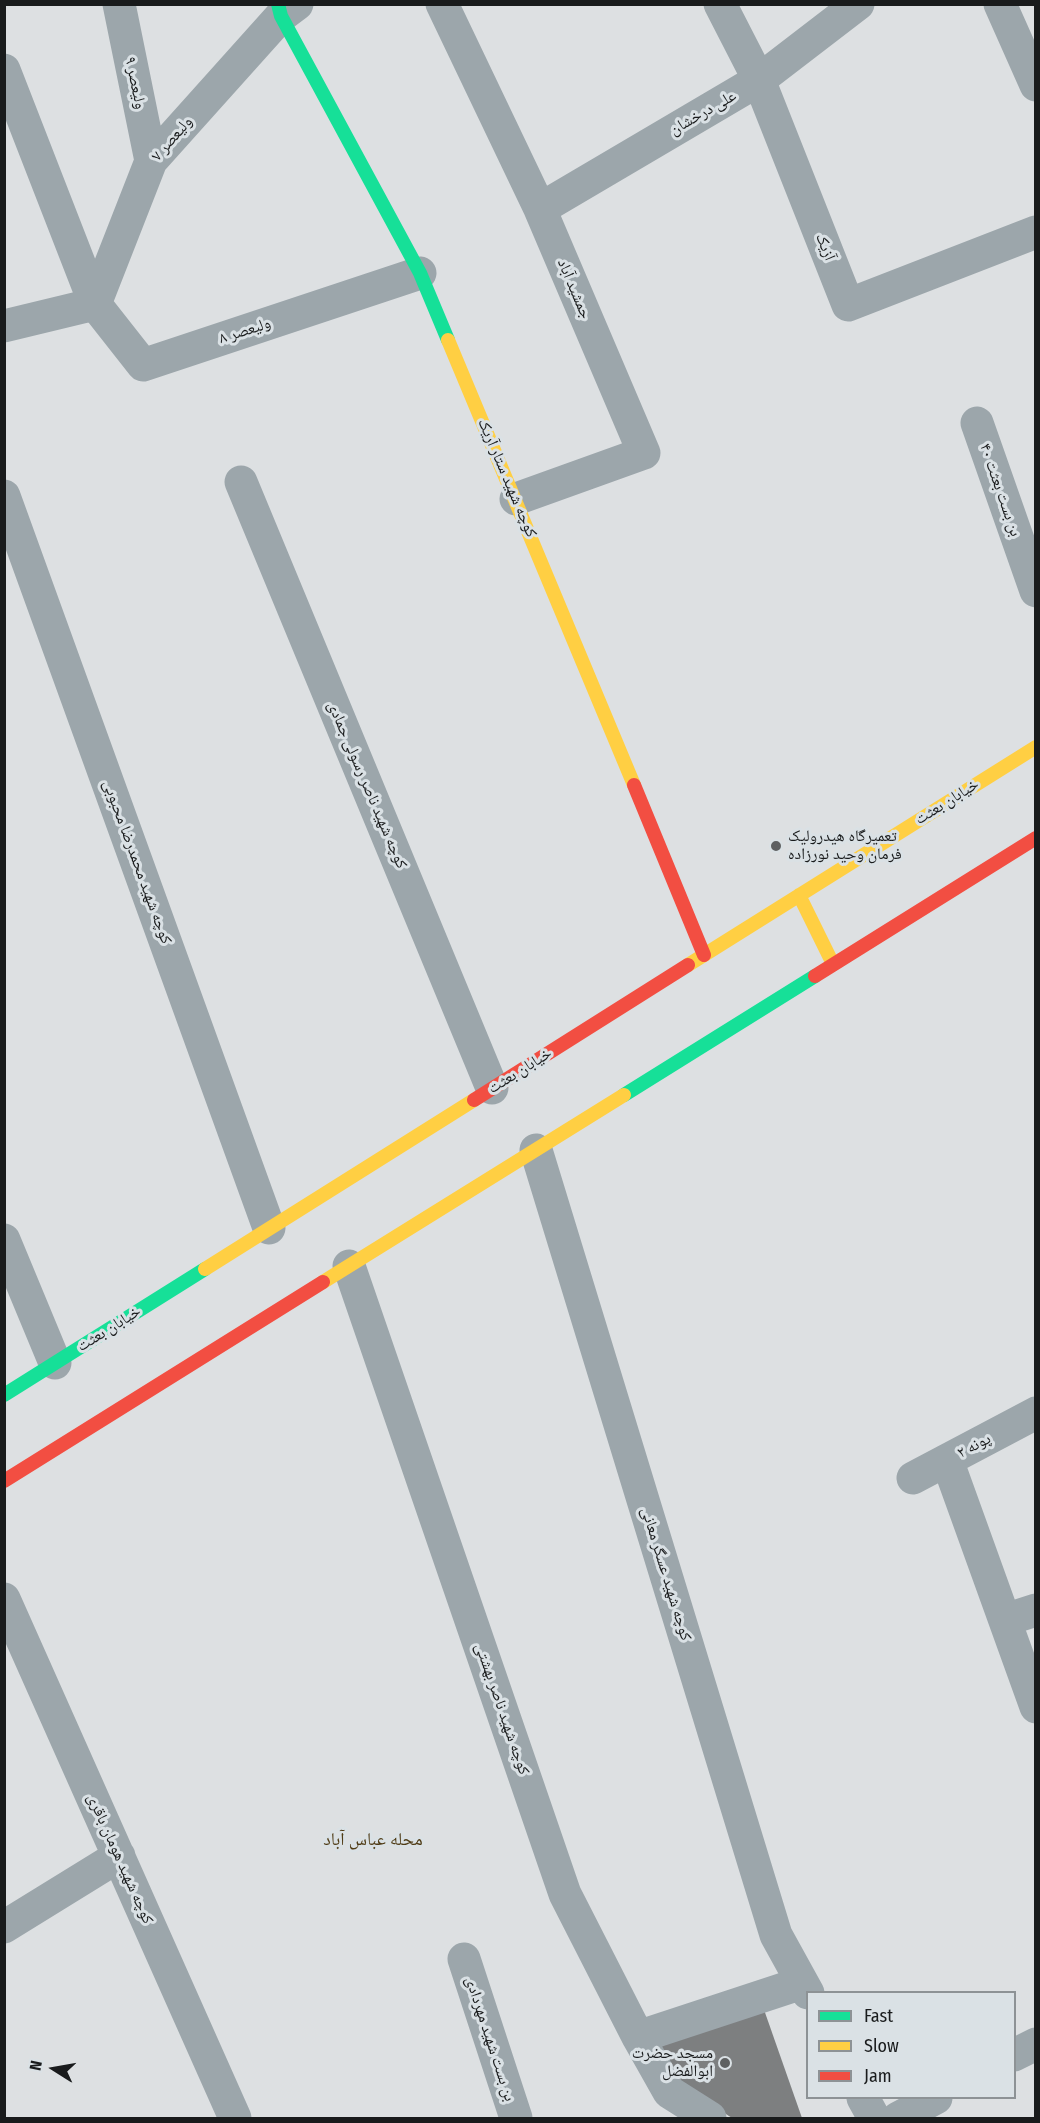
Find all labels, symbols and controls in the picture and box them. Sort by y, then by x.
street label: ولیعصر ۹ [120,55,150,111]
street label: علی درخشان [666,86,740,140]
street label: ولیعصر ۷ [147,113,197,165]
street label: آزیک [811,230,839,264]
street label: جمشید آباد [553,256,595,322]
street label: ولیعصر ۸ [217,314,273,348]
street label: کوچه شهید ستار آریک [473,416,541,540]
street label: بن بست بعثت ۴۰ [975,441,1025,539]
street label: کوچه شهید ناصر رسولی جمادی [323,698,411,872]
street label: خیابان بعثت [912,775,982,829]
street label: کوچه شهید محمدرضا محبوبی [98,777,176,947]
place label: تعمیرگاه هیدرولیک فرمان وحید نورزاده [788,827,902,865]
marker: تعمیرگاه هیدرولیک فرمان وحید نورزاده [769,839,783,853]
street label: خیابان بعثت [485,1044,555,1098]
street label: خیابان بعثت [74,1302,144,1356]
street label: پونه ۲ [954,1429,994,1463]
street label: کوچه شهید عسگر معانی [637,1505,695,1643]
street label: کوچه شهید ناصر بهشتی [470,1641,534,1777]
street label: کوچه شهید هومان باقری [83,1791,157,1927]
district label: محله عباس آباد [323,1829,423,1851]
street label: بن بست شهید مهردادی [461,1974,519,2104]
legend [806,1991,1016,2099]
text: Fast [864,2005,893,2027]
text: Slow [864,2035,899,2057]
north arrow [24,2039,84,2099]
place label: مسجد حضرت ابوالفضل [632,2044,713,2082]
marker: مسجد حضرت ابوالفضل [718,2056,732,2070]
text: N [26,2059,46,2072]
text: Jam [864,2065,892,2087]

